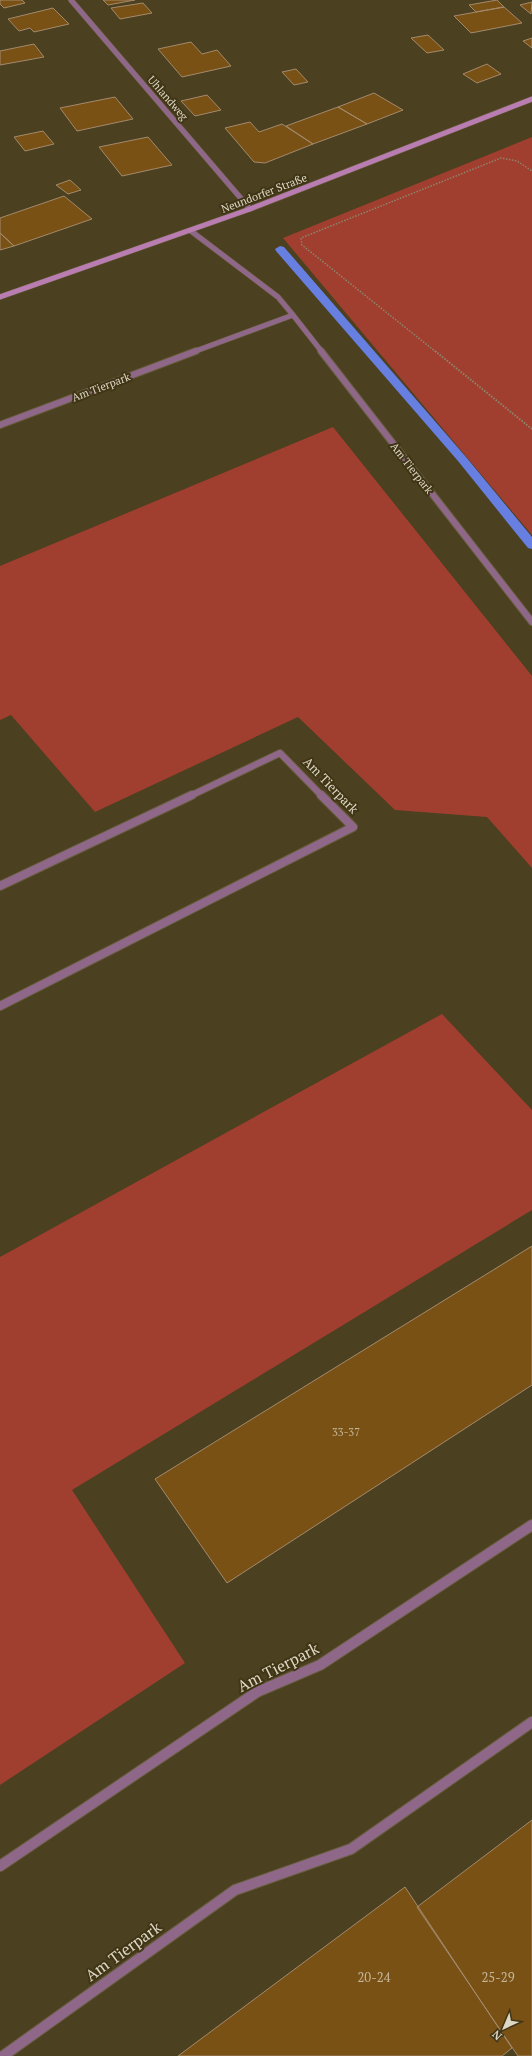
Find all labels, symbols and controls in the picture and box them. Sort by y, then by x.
street label: Uhlandweg [145,73,191,123]
street label: Neundorfer Straße [219,170,309,216]
street label: Am Tierpark [70,369,132,405]
street label: Am Tierpark [388,440,437,497]
street label: Am Tierpark [299,753,363,817]
house number: 33-37 [332,1425,360,1439]
street label: Am Tierpark [233,1637,323,1697]
street label: Am Tierpark [81,1915,166,1986]
house number: 20-24 [357,1968,391,1986]
house number: 25-29 [481,1968,515,1986]
north arrow [484,2008,524,2048]
text: N [489,2027,505,2043]

